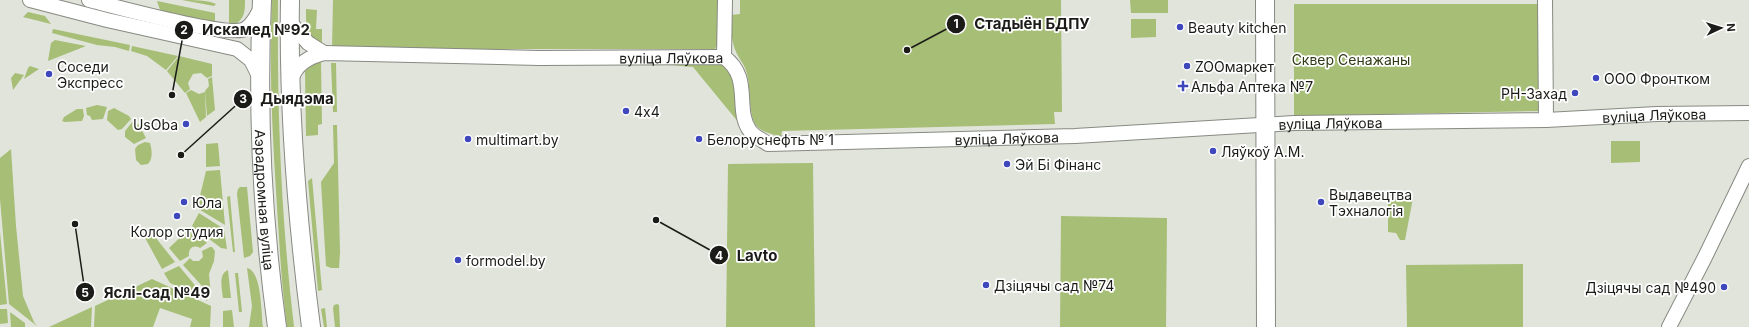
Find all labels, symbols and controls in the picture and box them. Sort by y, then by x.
north arrow [1701,8,1741,48]
callout: Стадыён БДПУ [946,10,1098,37]
text: Стадыён БДПУ [974,14,1090,33]
callout: Искамед №92 [174,16,318,43]
text: 1 [953,16,959,31]
place label: Beauty kitchen [1188,19,1287,36]
text: Искамед №92 [202,20,310,39]
text: 2 [180,22,188,37]
marker: Beauty kitchen [1175,22,1185,32]
text: N [1724,23,1738,32]
street label: вуліца Ляўкова [619,49,723,66]
park label: Сквер Сенажаны [1292,51,1410,68]
place label: Соседи Экспресс [57,58,123,91]
place label: ZOOмаркет [1195,58,1274,75]
marker: ZOOмаркет [1182,61,1192,71]
marker: Соседи Экспресс [44,69,54,79]
place label: ООО Фронтком [1604,70,1710,87]
marker: ООО Фронтком [1591,73,1601,83]
place label: Альфа Аптека №7 [1191,78,1313,95]
marker: Альфа Аптека №7 [1178,81,1188,91]
callout: Дыядэма [233,85,342,112]
place label: РН-Захад [1501,85,1567,102]
marker: РН-Захад [1570,88,1580,98]
text: Дыядэма [260,89,334,108]
text: 3 [239,91,247,106]
place label: 4х4 [634,103,660,120]
street label: вуліца Ляўкова [1602,105,1706,125]
marker: 4х4 [621,106,631,116]
street label: вуліца Ляўкова [1278,113,1383,132]
place label: UsOba [133,116,178,133]
marker: UsOba [181,119,191,129]
street label: вуліца Ляўкова [954,128,1059,148]
street label: Аэрадромная вуліца [252,129,279,271]
place label: multimart.by [476,131,559,148]
place label: Белоруснефть № 1 [707,131,834,148]
marker: multimart.by [463,134,473,144]
marker: Белоруснефть № 1 [694,134,704,144]
place label: Ляўкоў А.М. [1221,143,1304,160]
marker: Ляўкоў А.М. [1208,146,1218,156]
place label: Эй Бі Фінанс [1015,156,1101,173]
marker: Эй Бі Фінанс [1002,159,1012,169]
place label: Выдавецтва Тэхналогія [1329,186,1412,219]
place label: Юла [192,194,222,211]
marker: Юла [179,197,189,207]
marker: Выдавецтва Тэхналогія [1316,197,1326,207]
marker: Колор студия [172,211,182,221]
place label: Колор студия [130,223,224,240]
callout: Lavto [709,242,786,269]
text: Lavto [737,246,777,265]
text: 4 [715,248,723,263]
place label: formodel.by [466,252,546,269]
marker: formodel.by [453,255,463,265]
place label: Дзіцячы сад №74 [994,277,1114,294]
callout: Яслі-сад №49 [75,279,218,306]
place label: Дзіцячы сад №490 [1585,279,1716,296]
marker: Дзіцячы сад №74 [981,280,991,290]
marker: Дзіцячы сад №490 [1719,282,1729,292]
text: Яслі-сад №49 [104,283,210,302]
text: 5 [81,285,89,300]

